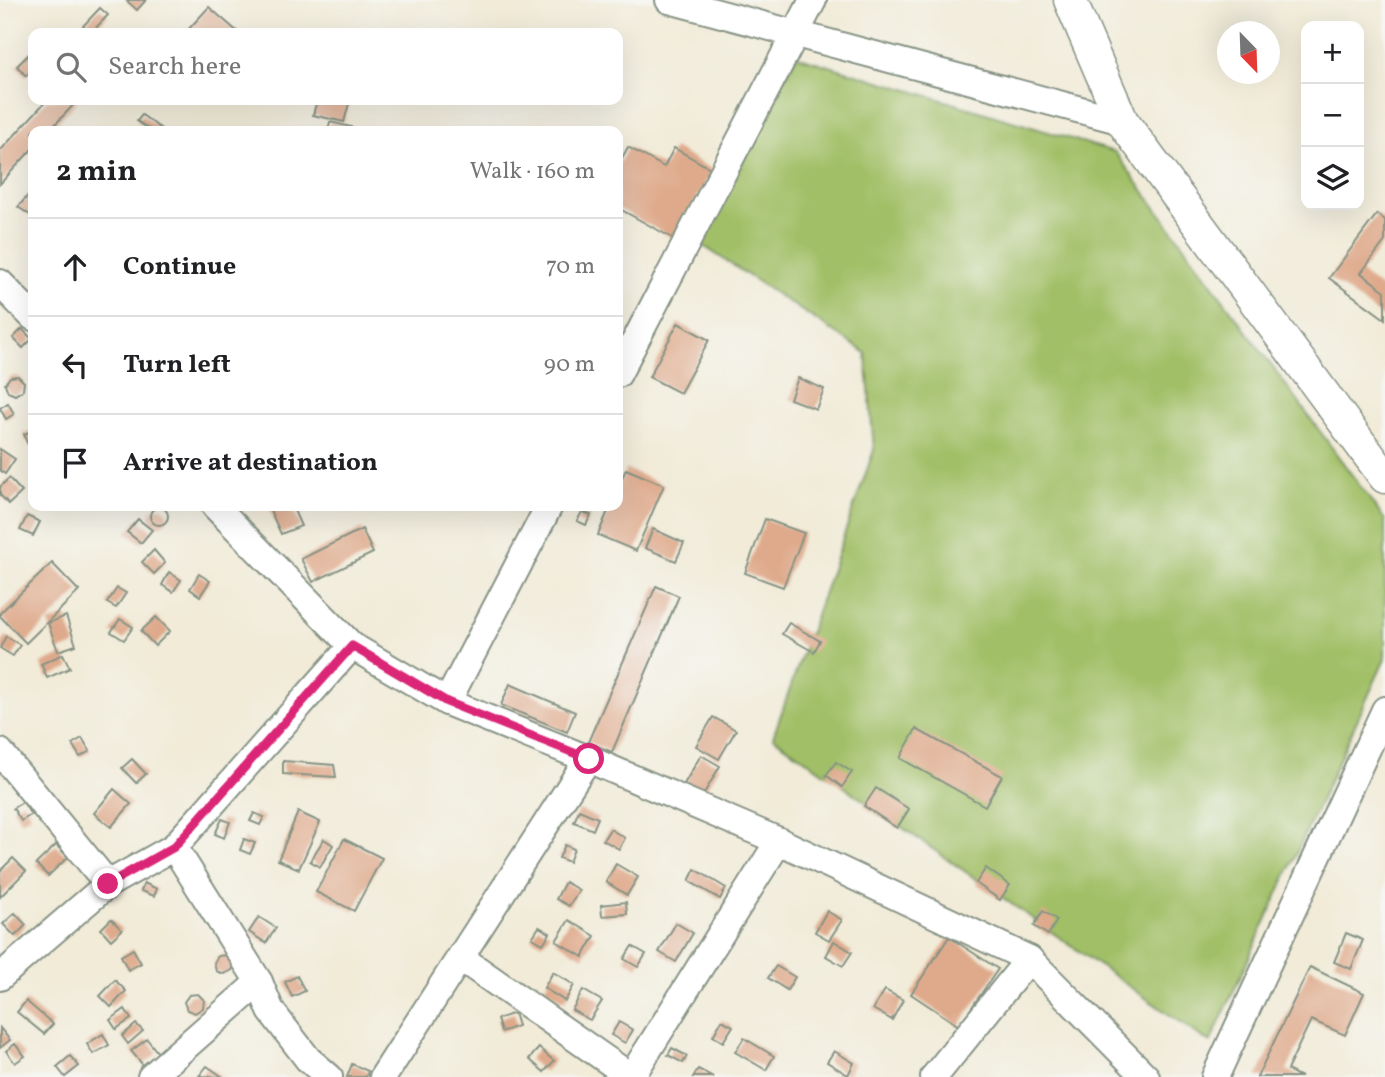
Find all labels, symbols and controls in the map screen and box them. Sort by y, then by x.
north arrow [1217,21,1280,84]
map controls [1301,21,1364,210]
button: + [1301,21,1364,84]
search box [28,28,623,105]
icon: search [52,48,90,86]
text: Search here [108,49,241,85]
button: − [1301,84,1364,147]
button: layers [1301,147,1364,210]
text: 2 min [56,151,137,193]
text: Walk · 160 m [470,156,595,188]
icon: ahead [56,248,94,286]
text: Continue [123,249,236,285]
text: 70 m [546,251,595,283]
icon: left [56,346,94,384]
text: Turn left [123,347,231,383]
text: 90 m [544,349,595,381]
icon: arrive [56,444,94,482]
text: Arrive at destination [123,445,378,481]
route start [573,743,604,774]
route end [92,868,123,899]

